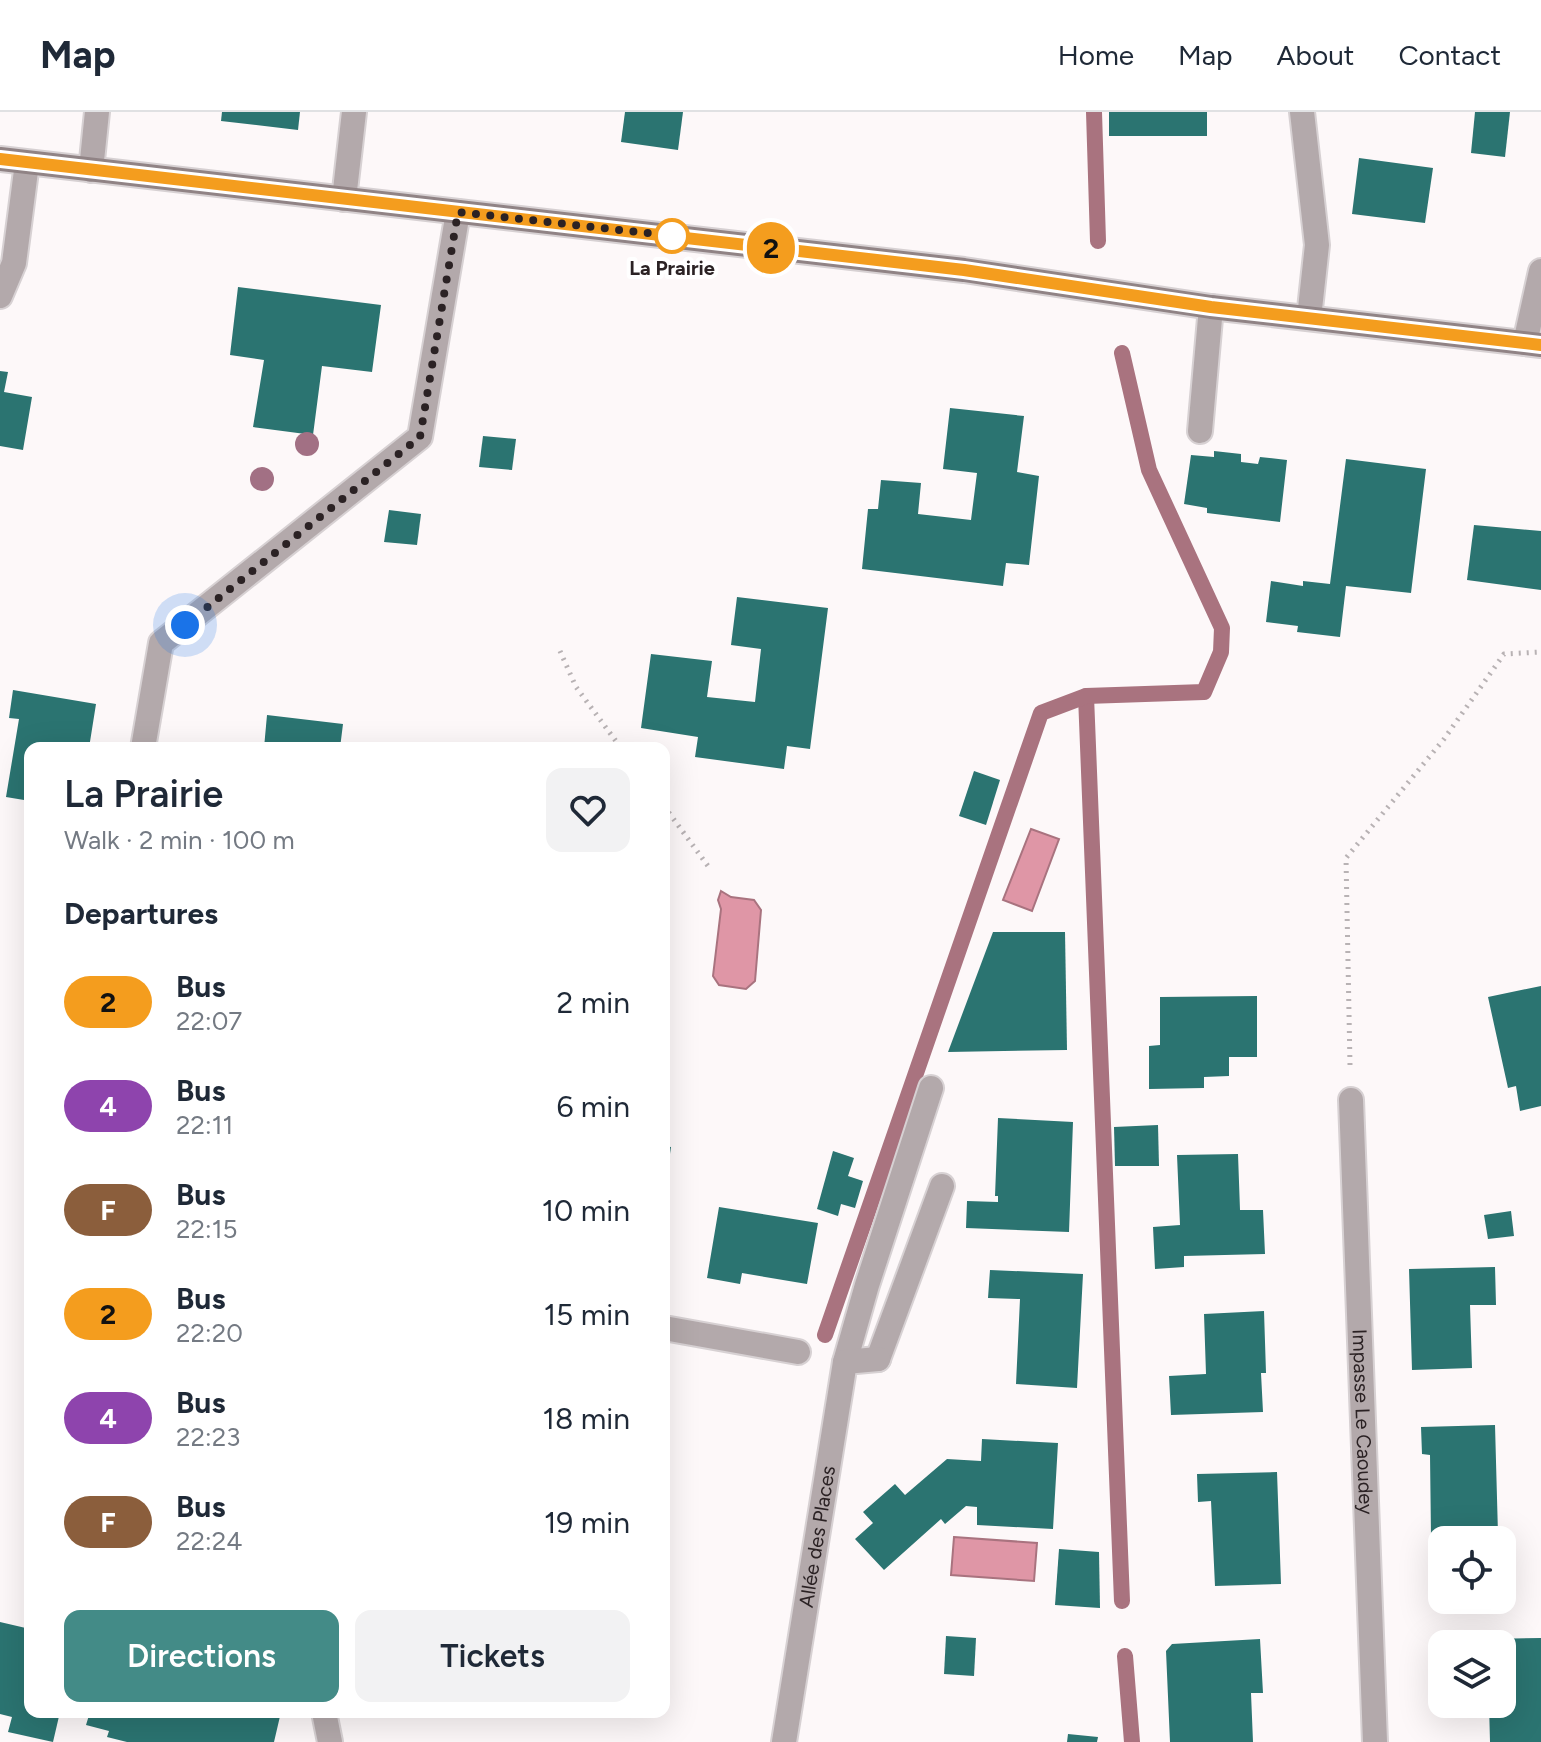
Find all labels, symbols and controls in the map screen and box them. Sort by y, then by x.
text: Map [40,32,116,78]
text: Home [1058,38,1134,72]
text: Map [1178,38,1233,72]
text: About [1277,38,1354,72]
text: Contact [1398,38,1501,72]
marker: La Prairie [655,219,689,253]
line badge: 2 [745,222,797,274]
text: 2 [763,231,779,265]
place label: La Prairie [629,256,715,280]
your location [165,605,205,645]
button: heart [546,768,630,852]
text: La Prairie [64,771,223,817]
text: Walk · 2 min · 100 m [64,824,295,856]
text: Departures [64,895,218,932]
text: Bus [176,968,225,1005]
text: 2 min [557,984,630,1021]
text: 2 [100,985,116,1019]
text: 22:07 [176,1005,242,1037]
text: Bus [176,1072,225,1109]
text: 6 min [556,1088,630,1125]
text: 4 [99,1089,117,1123]
text: 22:11 [176,1109,233,1141]
text: Bus [176,1176,225,1213]
text: 10 min [542,1192,630,1229]
text: F [100,1193,116,1227]
text: 22:15 [176,1213,237,1245]
text: Bus [176,1280,225,1317]
text: 15 min [544,1296,630,1333]
text: 2 [100,1297,116,1331]
text: 22:20 [176,1317,243,1349]
street label: Impasse Le Caoudey [1348,1329,1379,1515]
text: Bus [176,1384,225,1421]
text: 18 min [543,1400,630,1437]
text: 4 [99,1401,117,1435]
text: 22:23 [176,1421,240,1453]
street label: Allée des Places [794,1464,840,1609]
text: Bus [176,1488,225,1525]
text: 19 min [544,1504,630,1541]
text: F [100,1505,116,1539]
text: 22:24 [176,1525,242,1557]
map controls [1428,1526,1516,1718]
button: locate [1428,1526,1516,1614]
button: Directions [64,1610,339,1702]
button: Tickets [355,1610,630,1702]
button: layers [1428,1630,1516,1718]

